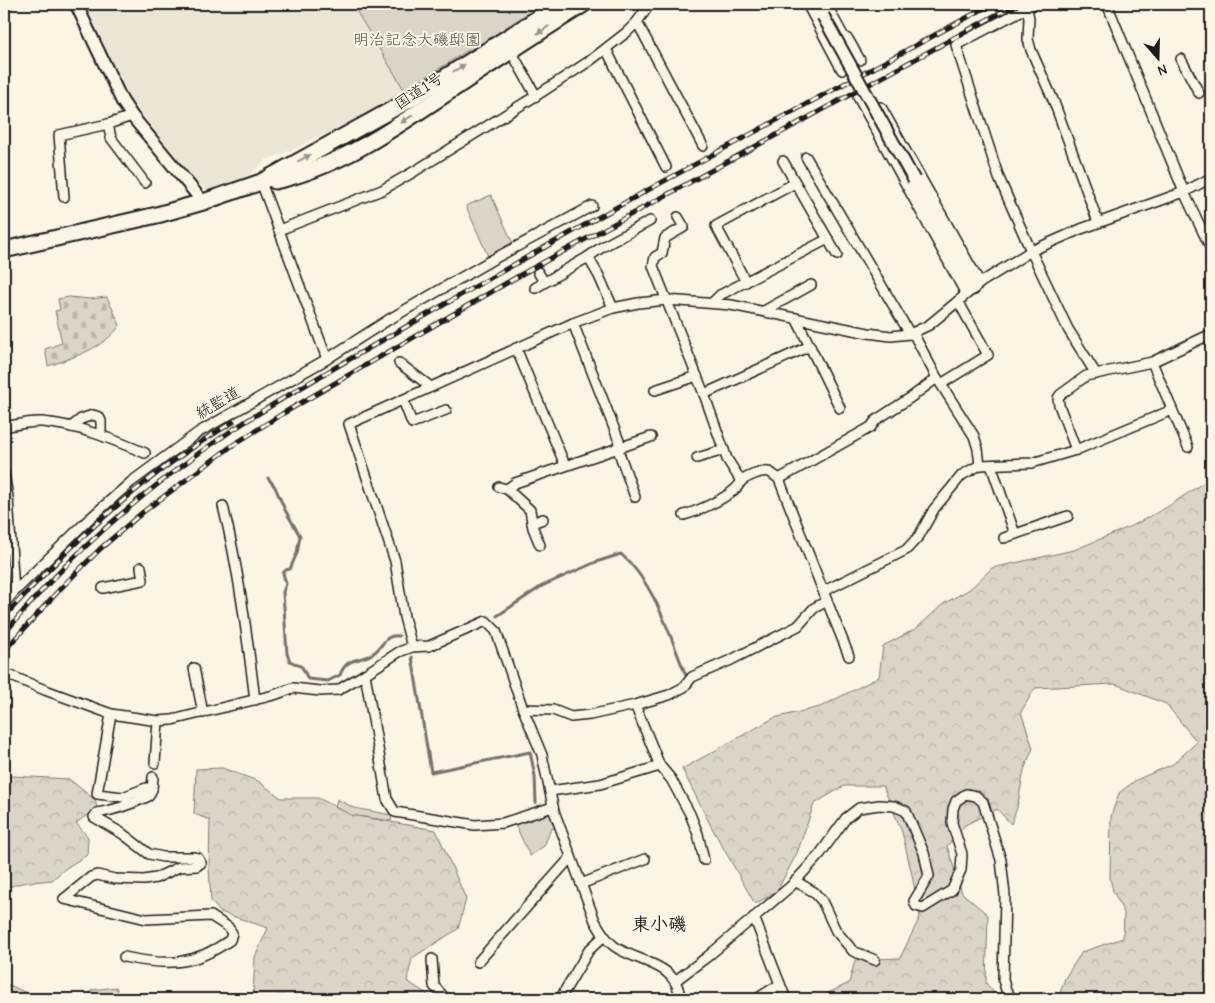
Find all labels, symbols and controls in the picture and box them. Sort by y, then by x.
one-way arrow [537,26,550,35]
park label: 明治記念大磯邸園 [353,31,481,49]
north arrow [1132,32,1182,82]
text: N [1155,60,1169,79]
one-way arrow [453,63,466,72]
street label: 国道1号 [391,69,447,113]
one-way arrow [401,115,414,124]
one-way arrow [297,154,311,162]
street label: 統監道 [193,383,243,423]
district label: 東小磯 [632,914,686,935]

